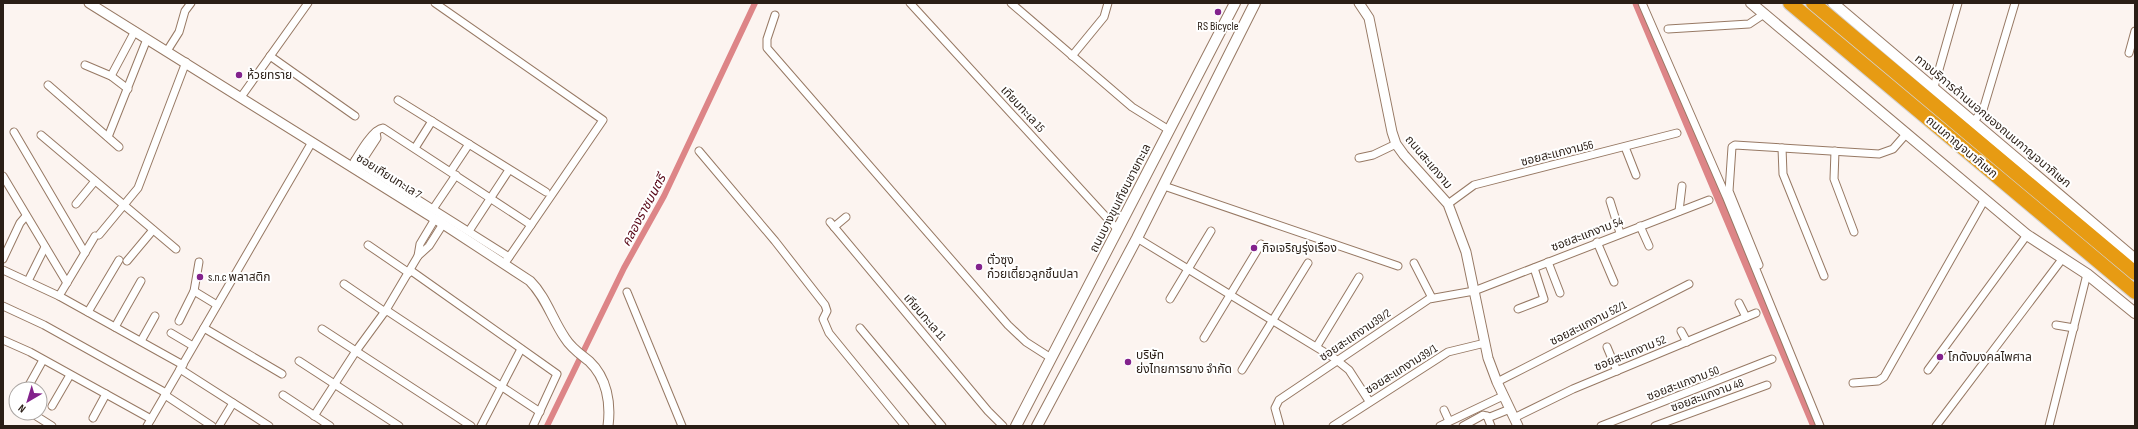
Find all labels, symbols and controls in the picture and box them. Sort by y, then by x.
marker: RS Bicycle [1213,7,1223,17]
place label: RS Bicycle [1197,19,1239,34]
street label: ทางบริการด้านนอกของถนนกาญจนาภิเษก [1912,51,2074,191]
place label: ห้วยทราย [247,68,292,83]
marker: ห้วยทราย [234,70,244,80]
street label: เทียนทะเล 15 [997,83,1048,136]
street label: ถนนกาญจนาภิเษก [1923,113,2001,181]
street label: ถนนสะแกงาม [1402,132,1455,192]
street label: ซอยสะแกงาม56 [1519,137,1595,170]
street label: ถนนบางขุนเทียนชายทะเล [1087,141,1154,255]
street label: ซอยเทียนทะเล 7 [353,150,424,203]
water label: คลองราชมนตรี [618,169,671,249]
street label: ซอยสะแกงาม 54 [1549,214,1625,255]
place label: กิจเจริญรุ่งเรือง [1262,241,1337,256]
marker: กิจเจริญรุ่งเรือง [1249,243,1259,253]
place label: ตั่วซุง ก๋วยเตี๋ยวลูกชิ้นปลา [987,252,1078,282]
marker: ตั่วซุง ก๋วยเตี๋ยวลูกชิ้นปลา [974,262,984,272]
place label: s.n.c พลาสติก [208,270,270,285]
marker: s.n.c พลาสติก [195,272,205,282]
street label: เทียนทะเล 11 [900,291,950,344]
street label: ซอยสะแกงาม 52/1 [1547,297,1630,349]
street label: ซอยสะแกงาม39/2 [1317,306,1394,365]
street label: ซอยสะแกงาม 52 [1592,332,1668,375]
street label: ซอยสะแกงาม39/1 [1362,341,1441,398]
place label: บริษัท ย่งไทยการยาง จำกัด [1136,348,1232,377]
place label: โกดังมงคลไพศาล [1948,350,2032,365]
marker: โกดังมงคลไพศาล [1935,352,1945,362]
marker: บริษัท ย่งไทยการยาง จำกัด [1123,357,1133,367]
street label: ซอยสะแกงาม 50 [1645,363,1722,404]
street label: ซอยสะแกงาม 48 [1669,375,1746,416]
north arrow [8,381,48,421]
text: N [16,401,28,415]

